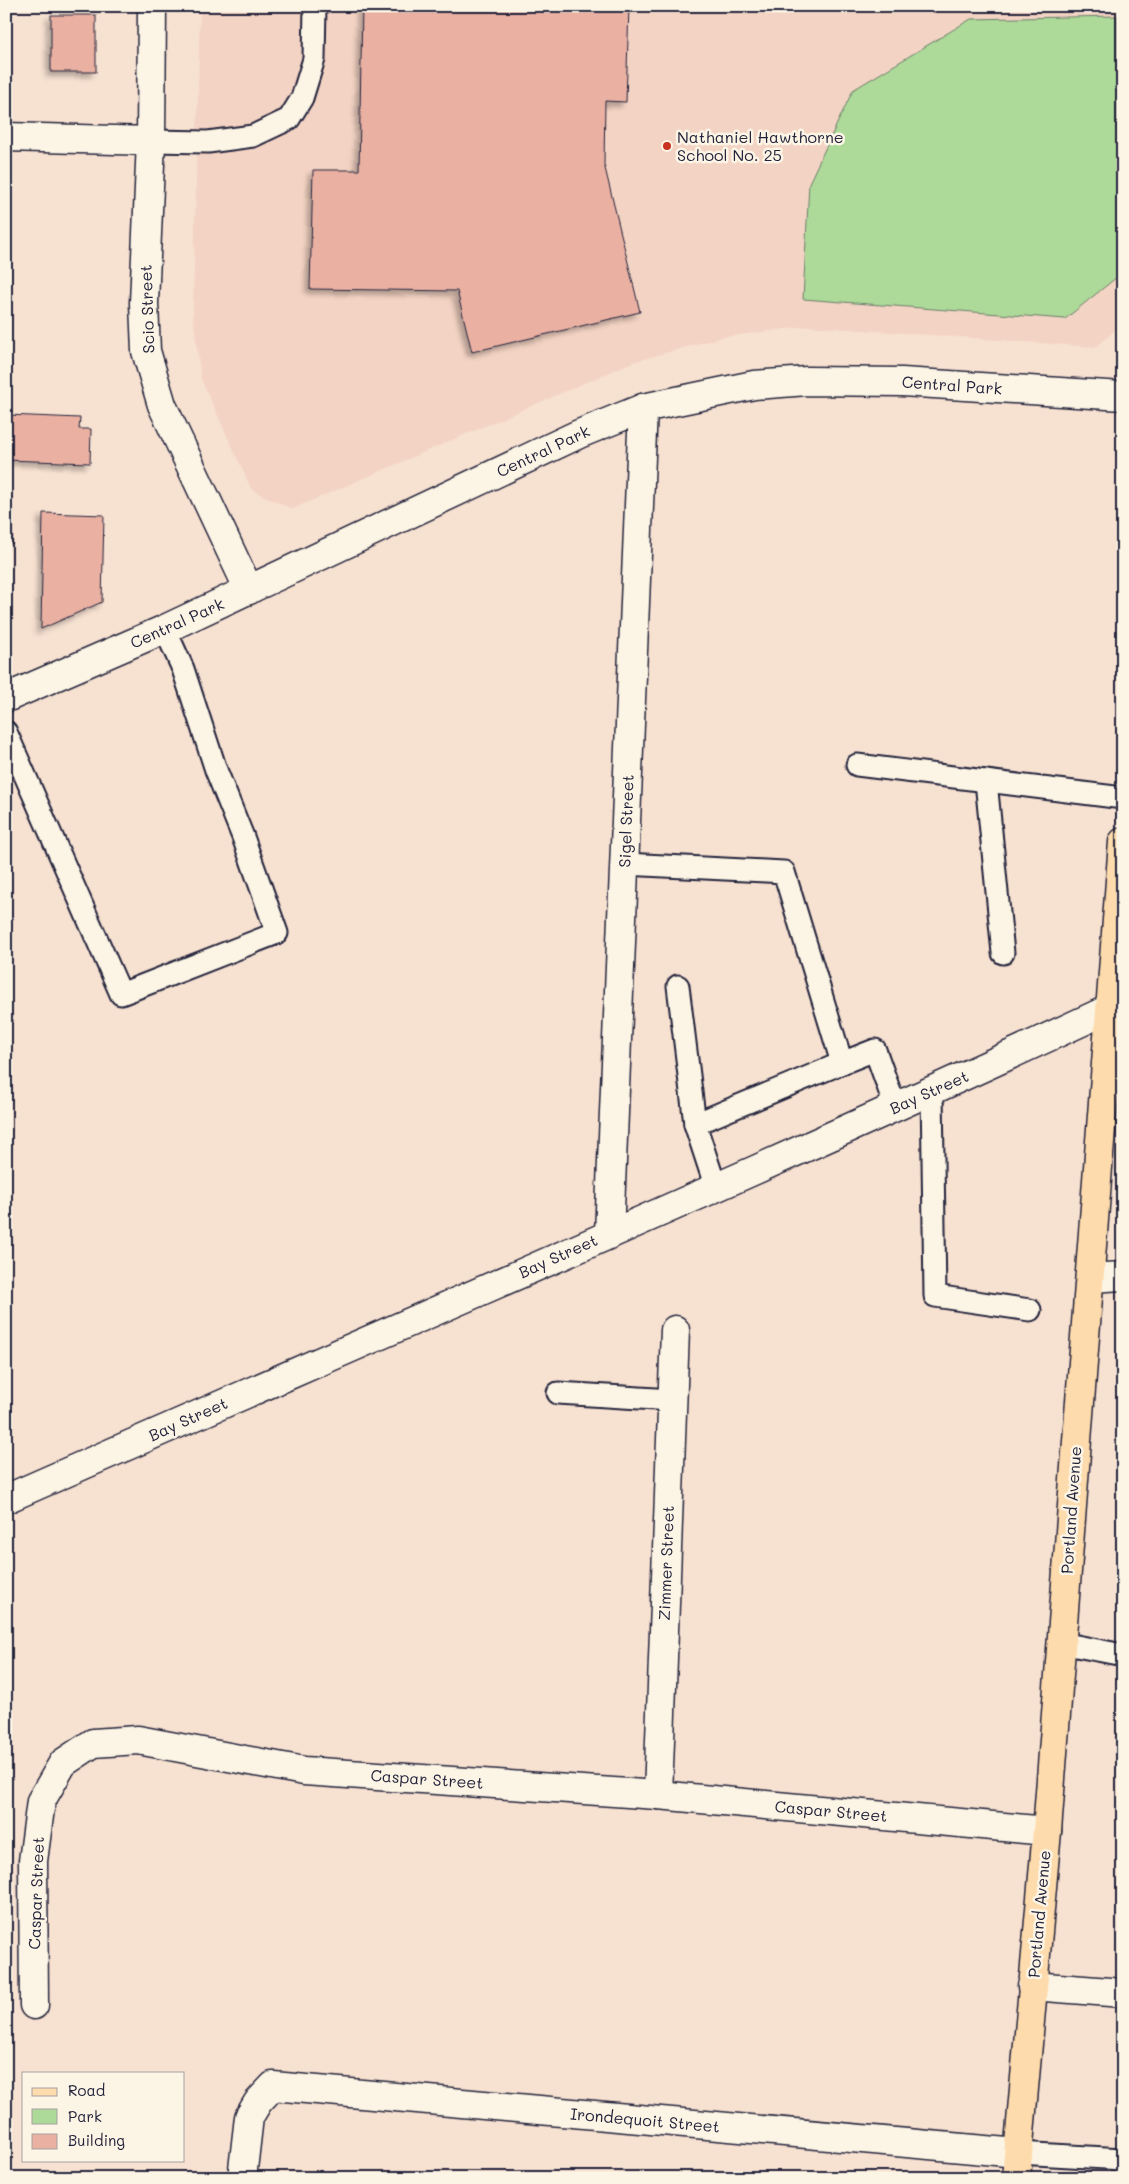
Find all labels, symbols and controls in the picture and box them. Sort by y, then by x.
place label: Nathaniel Hawthorne School No. 25 [677,126,844,165]
marker: Nathaniel Hawthorne School No. 25 [661,140,673,152]
street label: Scio Street [134,264,159,354]
street label: Central Park [901,371,1003,398]
street label: Central Park [493,420,593,481]
street label: Central Park [127,592,227,653]
street label: Sigel Street [613,774,638,868]
street label: Bay Street [886,1065,972,1118]
street label: Bay Street [515,1229,601,1282]
street label: Bay Street [145,1392,231,1445]
street label: Portland Avenue [1056,1445,1085,1574]
street label: Zimmer Street [653,1505,678,1621]
street label: Caspar Street [370,1764,484,1793]
street label: Caspar Street [774,1795,888,1826]
street label: Caspar Street [23,1836,48,1950]
street label: Portland Avenue [1022,1849,1055,1979]
legend [22,2072,185,2162]
text: Road [68,2080,105,2100]
street label: Irondequoit Street [569,2103,721,2136]
text: Park [68,2106,102,2126]
text: Building [68,2130,125,2150]

